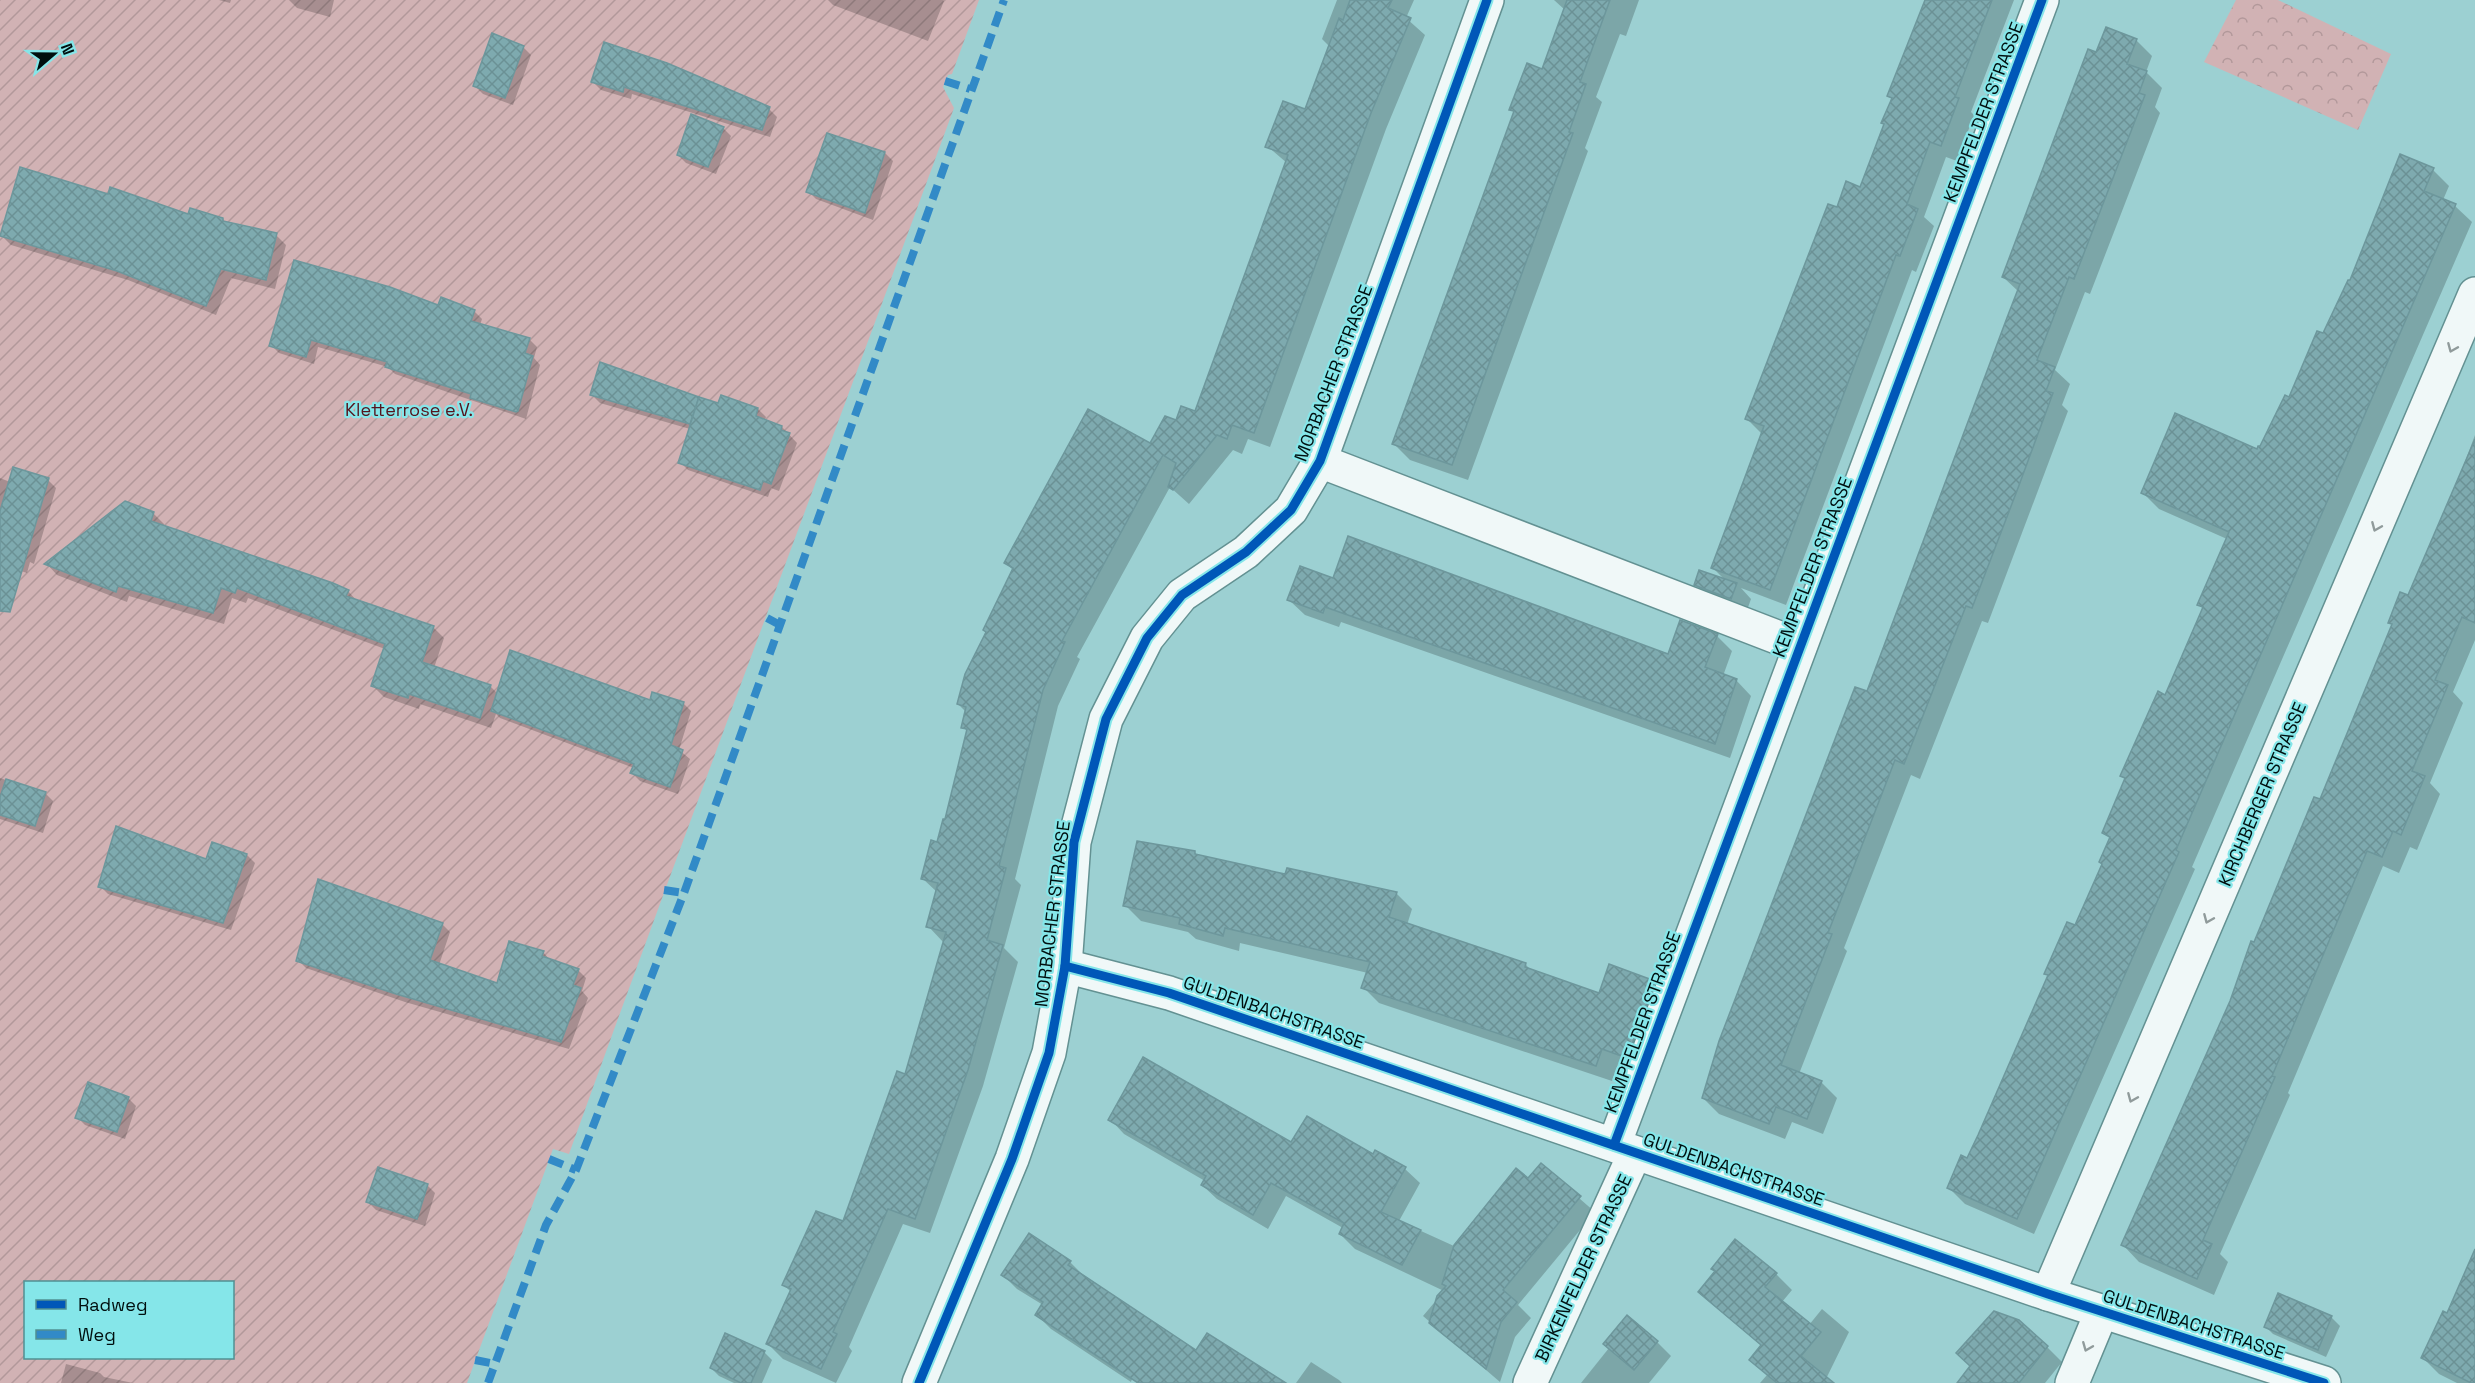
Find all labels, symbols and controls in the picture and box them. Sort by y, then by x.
street label: KEMPFELDER STRASSE [1938,19,2028,205]
north arrow [24,24,84,84]
text: N [56,40,79,58]
street label: MORBACHER STRASSE [1289,281,1377,465]
one-way arrow [2447,341,2459,352]
park label: Kletterrose e.V. [345,398,473,421]
street label: KEMPFELDER STRASSE [1767,474,1857,660]
one-way arrow [2371,521,2383,532]
street label: KIRCHBERGER STRASSE [2213,699,2311,889]
street label: MORBACHER STRASSE [1029,820,1075,1008]
one-way arrow [2203,912,2215,923]
street label: KEMPFELDER STRASSE [1599,928,1685,1116]
street label: GULDENBACHSTRASSE [1180,970,1368,1054]
one-way arrow [2127,1092,2139,1103]
street label: GULDENBACHSTRASSE [1640,1127,1828,1211]
street label: BIRKENFELDER STRASSE [1529,1171,1637,1365]
legend [24,1281,234,1359]
street label: GULDENBACHSTRASSE [2100,1284,2288,1364]
text: Radweg [78,1293,148,1316]
text: Weg [78,1323,116,1346]
one-way arrow [2082,1341,2094,1352]

